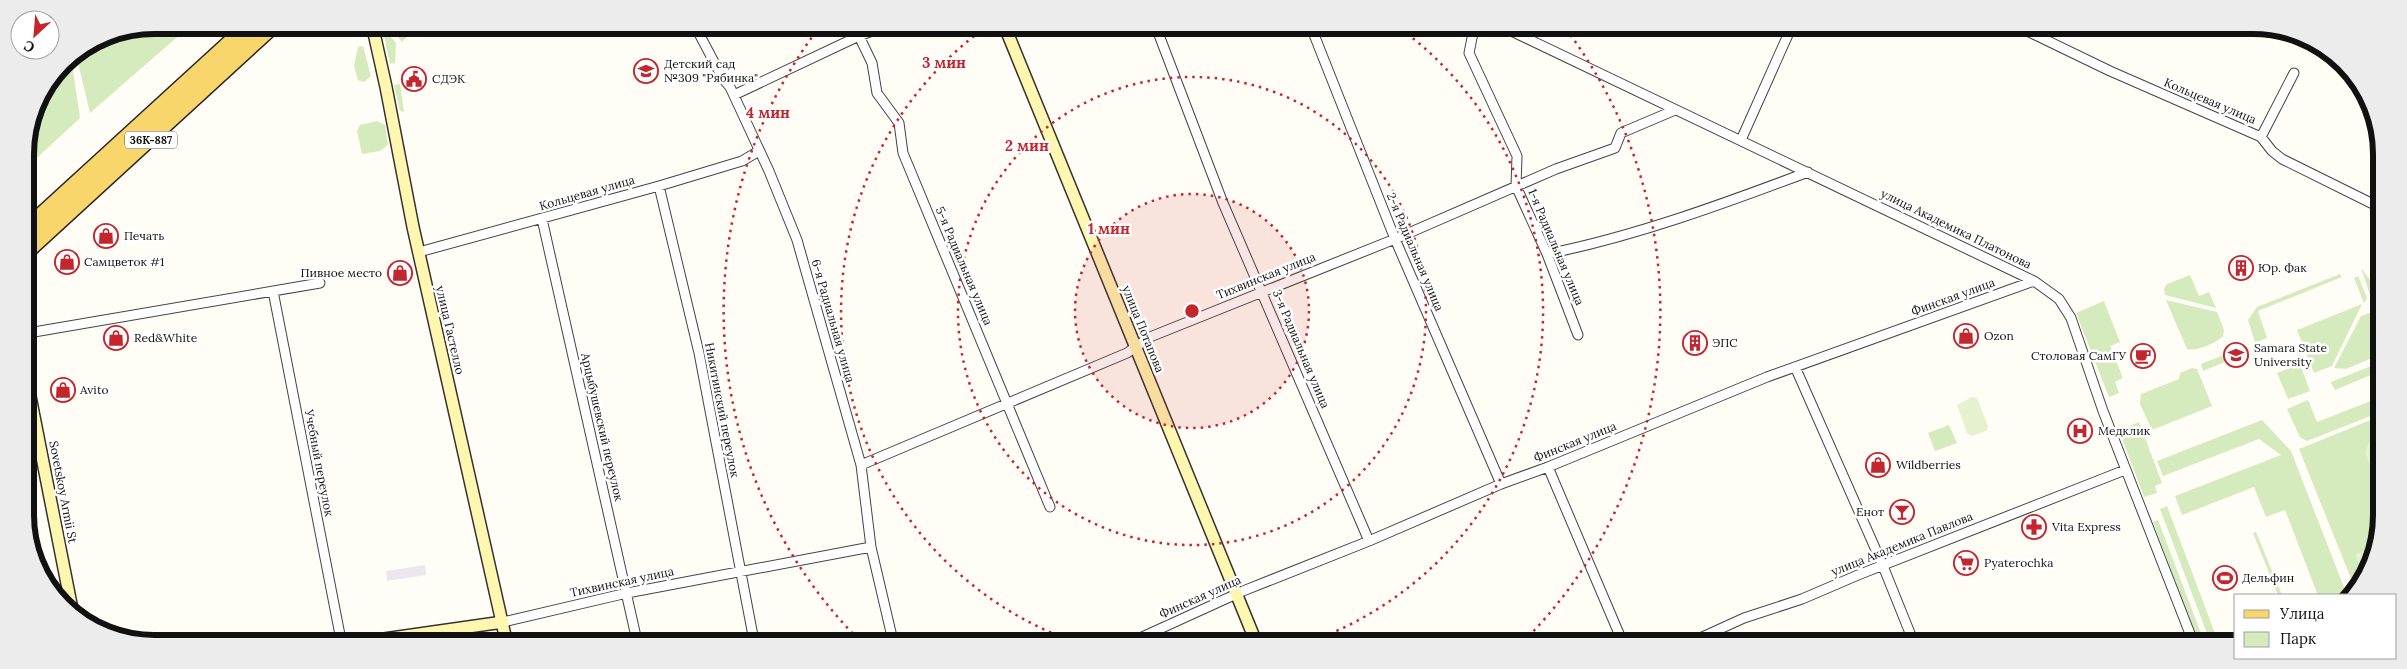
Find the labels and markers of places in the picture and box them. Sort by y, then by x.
place label: Детский сад №309 "Рябинка" [664,56,758,85]
school or university icon: Детский сад №309 "Рябинка" [633,58,659,84]
public building icon: СДЭК [401,66,427,92]
place label: СДЭК [432,71,466,86]
shop icon: Печать [93,223,119,249]
place label: Печать [124,228,164,243]
shop icon: Самцветок #1 [54,249,80,275]
place label: Самцветок #1 [84,254,164,269]
building icon: Юр. Фак [2228,255,2254,281]
shop icon: Пивное место [387,260,413,286]
place label: Юр. Фак [2258,260,2307,275]
place label: Пивное место [300,265,382,280]
centre of rings [1183,302,1201,320]
shop icon: Ozon [1953,323,1979,349]
shop icon: Red&White [103,325,129,351]
place label: Ozon [1984,328,2014,343]
place label: Red&White [134,330,198,345]
building icon: ЭПС [1682,330,1708,356]
place label: ЭПС [1712,335,1738,350]
place label: Samara State University [2254,340,2328,369]
school or university icon: Samara State University [2223,342,2249,368]
cafe icon: Столовая СамГУ [2130,343,2156,369]
place label: Столовая СамГУ [2031,348,2127,363]
shop icon: Avito [50,377,76,403]
place label: Avito [79,382,109,397]
hospital icon: Медклик [2067,418,2093,444]
place label: Медклик [2098,423,2151,438]
shop icon: Wildberries [1865,452,1891,478]
place label: Wildberries [1896,457,1961,472]
bar icon: Енот [1889,499,1915,525]
place label: Енот [1856,504,1884,519]
pharmacy icon: Vita Express [2021,514,2047,540]
place label: Vita Express [2051,519,2121,534]
supermarket icon: Pyaterochka [1953,550,1979,576]
place label: Pyaterochka [1984,555,2053,570]
sports icon: Дельфин [2212,565,2238,591]
place label: Дельфин [2242,570,2294,585]

